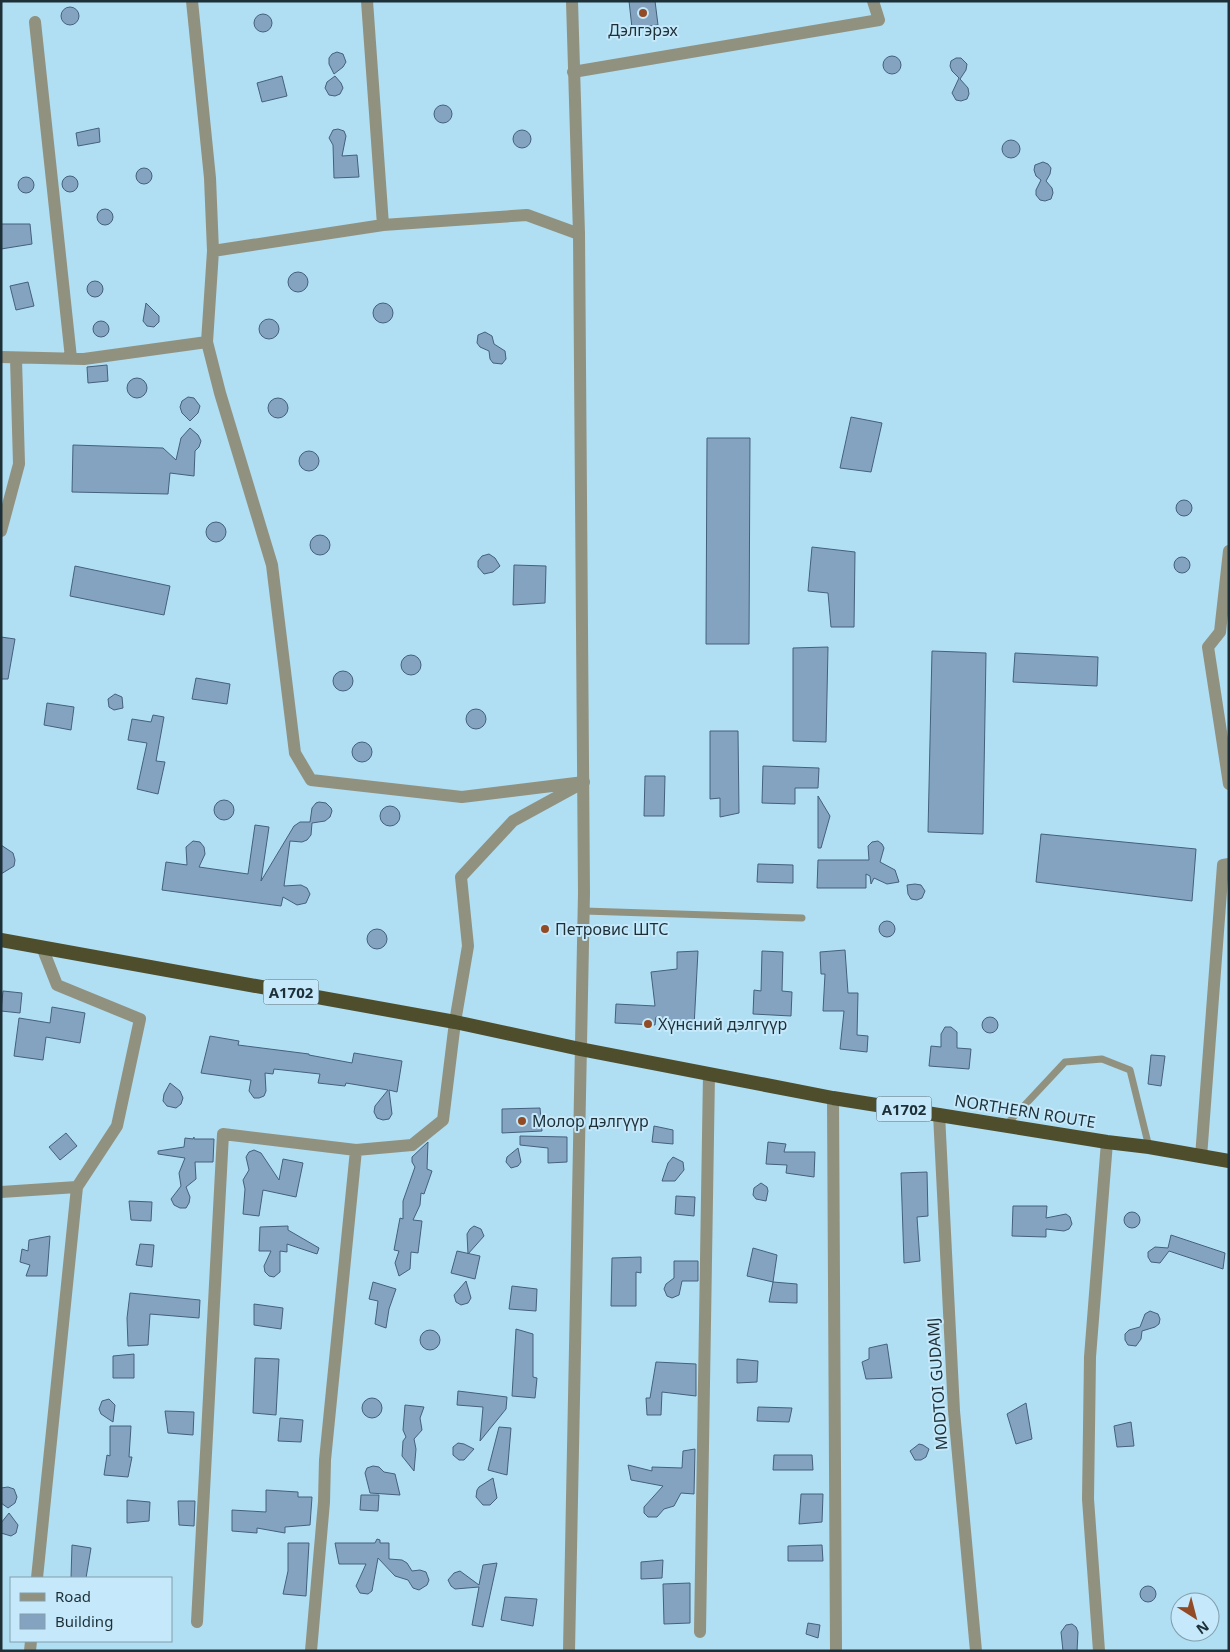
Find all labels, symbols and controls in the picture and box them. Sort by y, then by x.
marker: Дэлгэрэх [637,7,649,19]
place label: Дэлгэрэх [608,19,678,41]
place label: Петровис ШТС [555,918,668,940]
marker: Петровис ШТС [539,923,551,935]
road number: A1702 [264,980,318,1004]
place label: Хүнсний дэлгүүр [658,1013,787,1035]
marker: Хүнсний дэлгүүр [642,1018,654,1030]
street label: NORTHERN ROUTE [953,1089,1097,1133]
road number: A1702 [876,1096,932,1122]
place label: Молор дэлгүүр [532,1110,649,1132]
marker: Молор дэлгүүр [516,1115,528,1127]
street label: MODTOI GUDAMJ [921,1317,953,1451]
legend [10,1577,172,1642]
text: Road [55,1586,91,1606]
north arrow [1170,1592,1220,1642]
text: Building [55,1611,113,1631]
text: N [1193,1617,1213,1639]

